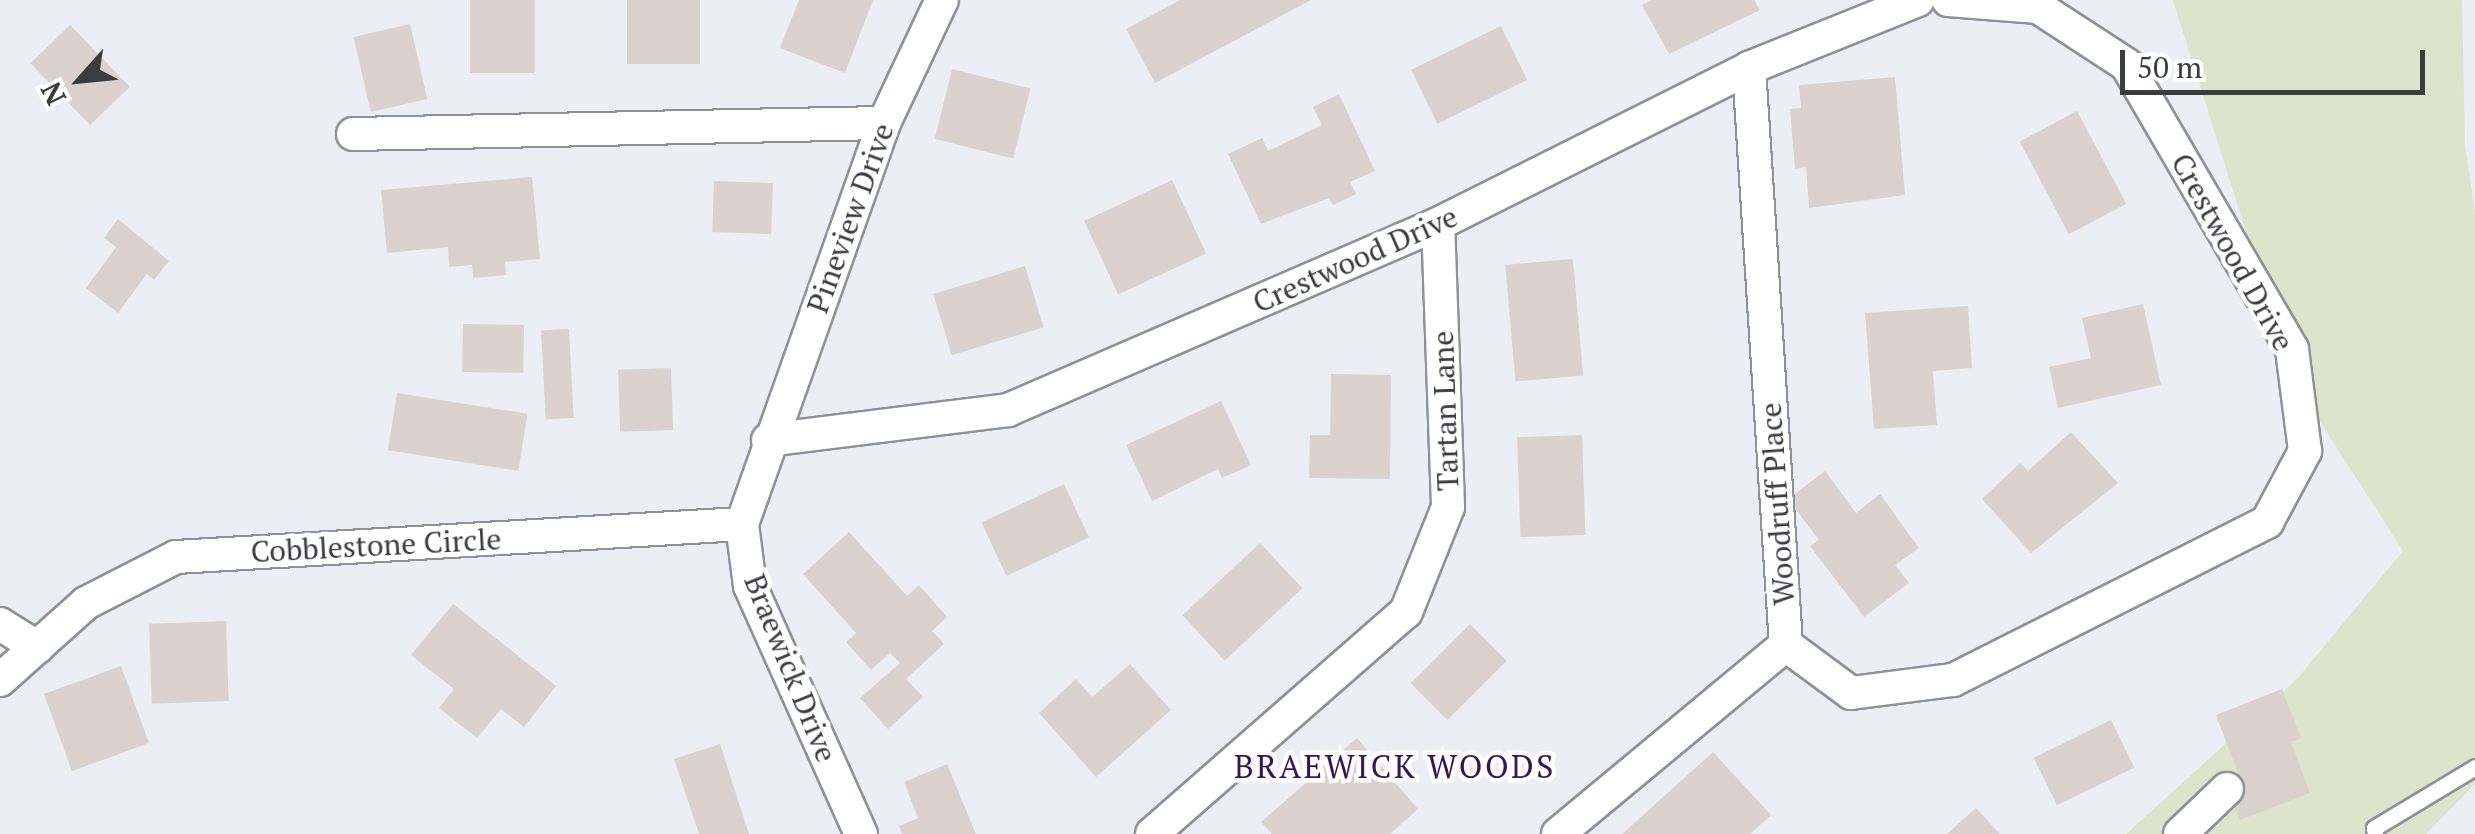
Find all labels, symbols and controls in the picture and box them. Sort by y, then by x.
north arrow [30,30,130,130]
scale bar [2125,30,2430,92]
text: 50 m [2137,47,2202,87]
text: N [32,76,74,112]
street label: Pineview Drive [799,118,901,318]
street label: Crestwood Drive [2164,147,2302,357]
street label: Crestwood Drive [1247,198,1463,320]
street label: Tartan Lane [1424,330,1466,492]
street label: Woodruff Place [1752,401,1802,607]
street label: Cobblestone Circle [250,520,502,570]
street label: Braewick Drive [737,569,845,767]
district label: BRAEWICK WOODS [1234,747,1556,785]

